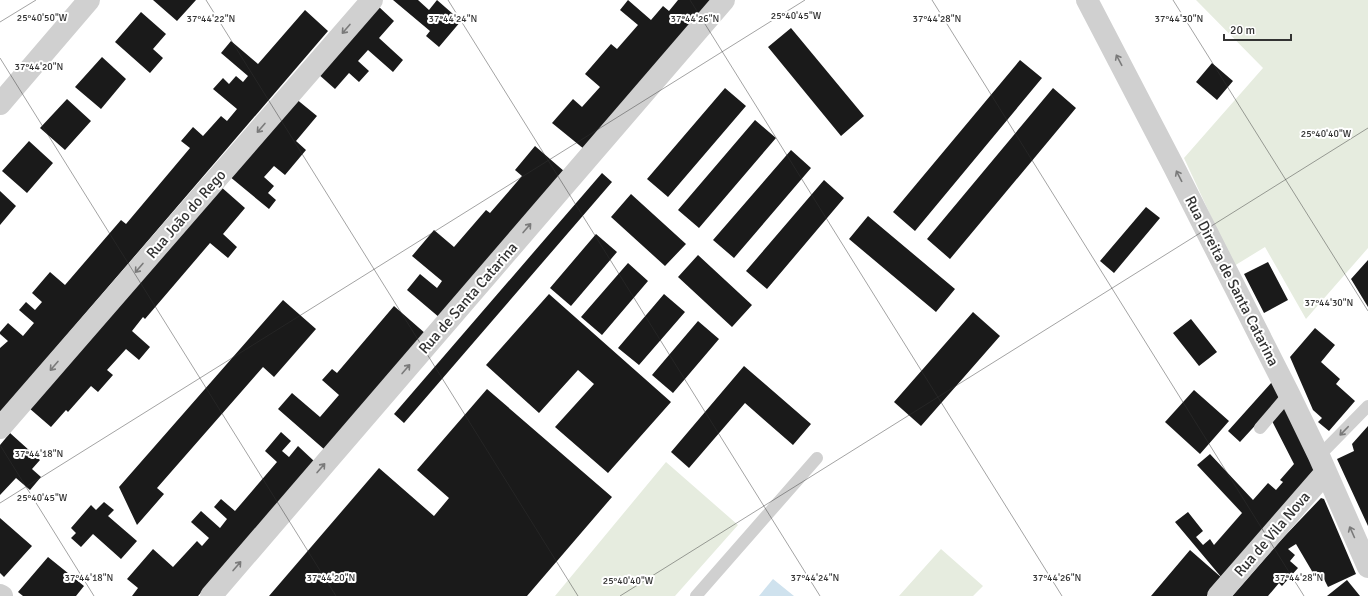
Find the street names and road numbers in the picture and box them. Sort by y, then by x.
street label: Rua João do Rego [142,166,230,262]
street label: Rua Direita de Santa Catarina [1181,193,1283,369]
street label: Rua de Santa Catarina [415,239,521,357]
street label: Rua de Vila Nova [1230,488,1314,580]

